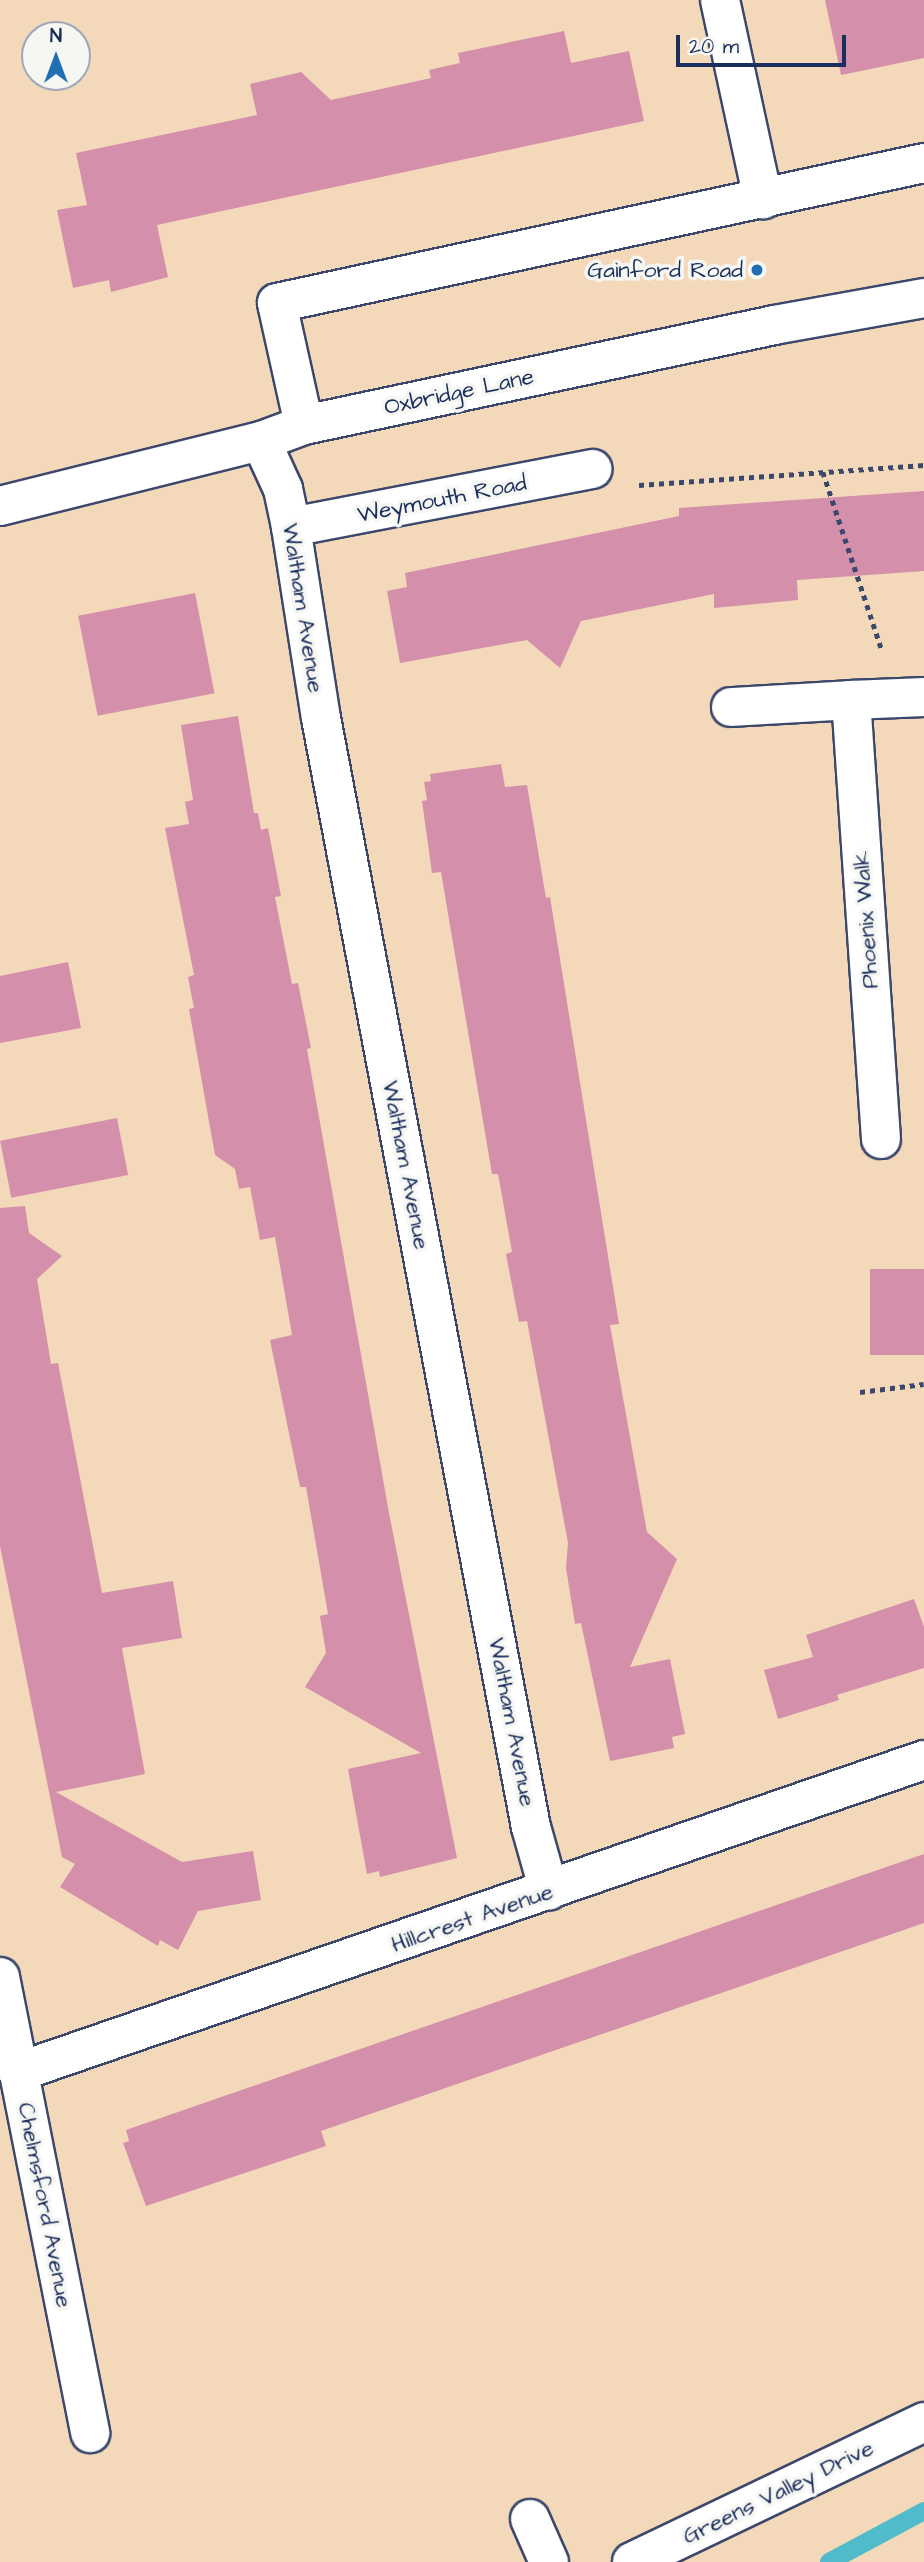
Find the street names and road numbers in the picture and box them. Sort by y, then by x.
street label: Oxbridge Lane [382,363,536,421]
street label: Weymouth Road [355,469,529,529]
street label: Waltham Avenue [276,521,330,695]
street label: Phoenix Walk [847,850,885,990]
street label: Waltham Avenue [376,1078,436,1252]
street label: Waltham Avenue [482,1635,542,1809]
street label: Hillcrest Avenue [388,1877,556,1959]
street label: Chelmsford Avenue [12,2100,78,2310]
street label: Greens Valley Drive [678,2434,878,2550]

